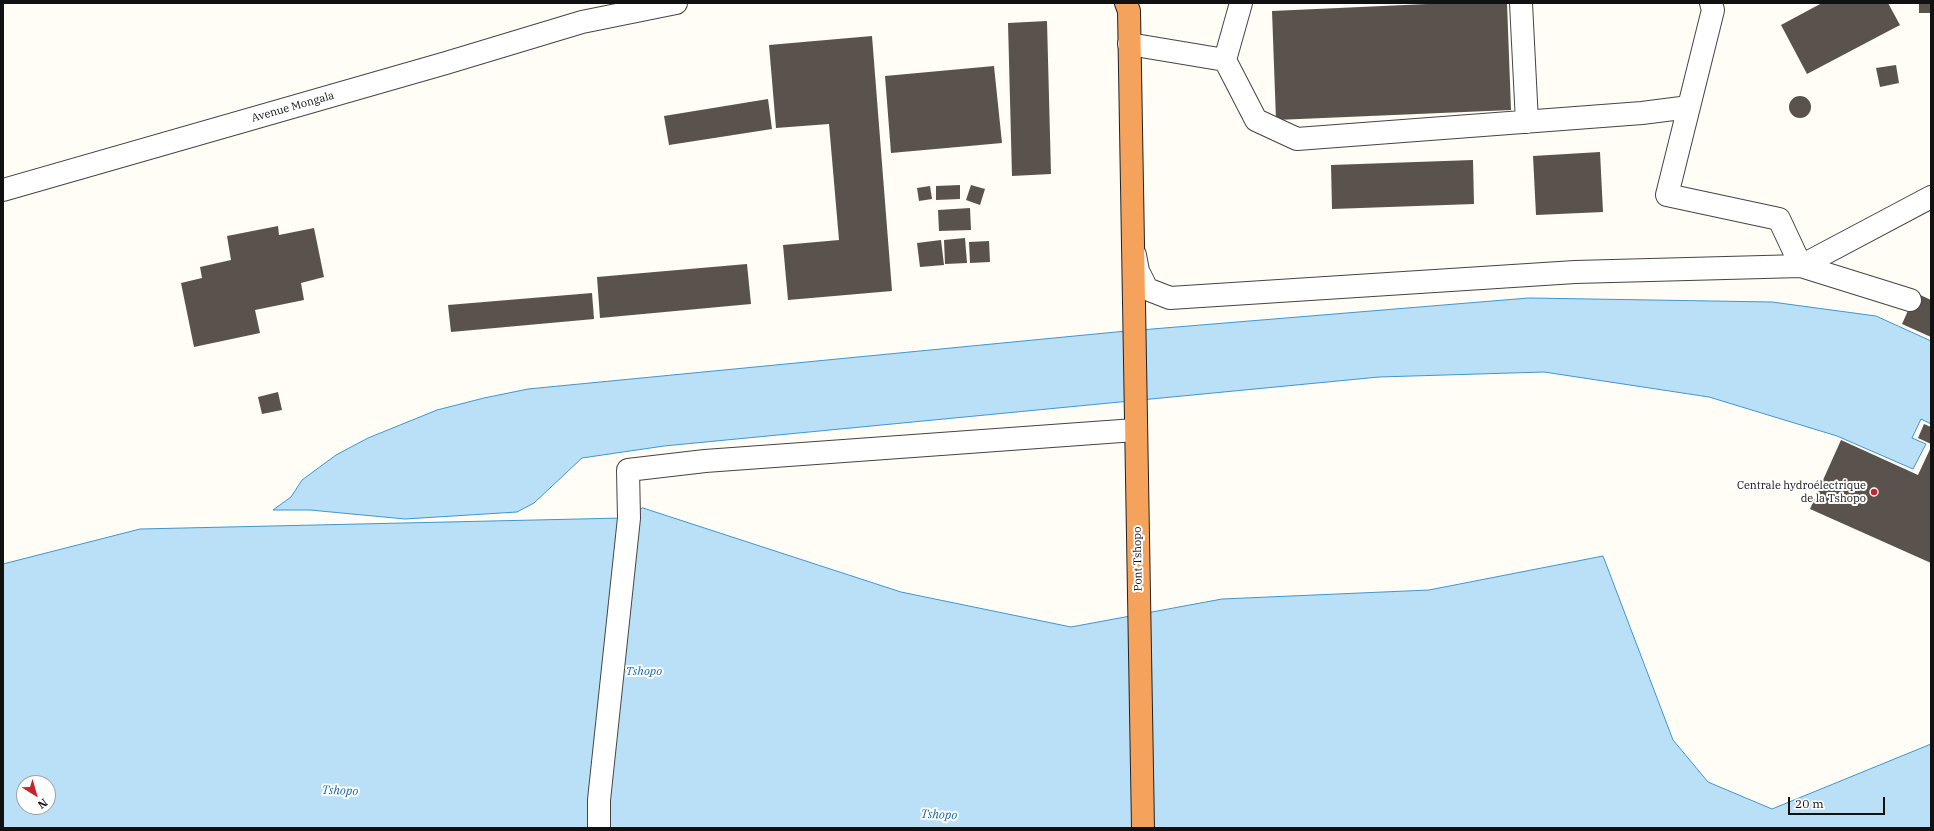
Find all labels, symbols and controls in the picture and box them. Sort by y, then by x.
street label: Avenue Mongala [250,89,336,125]
place label: Centrale hydroélectrique de la Tshopo [1737,479,1866,505]
marker: Centrale hydroélectrique de la Tshopo [1869,487,1879,497]
street label: Pont Tshopo [1131,527,1145,591]
water label: Tshopo [626,665,662,679]
north arrow [16,775,56,815]
water label: Tshopo [322,783,358,799]
scale bar [1790,789,1887,815]
text: N [35,796,50,812]
text: 20 m [1795,796,1824,811]
water label: Tshopo [921,807,957,823]

